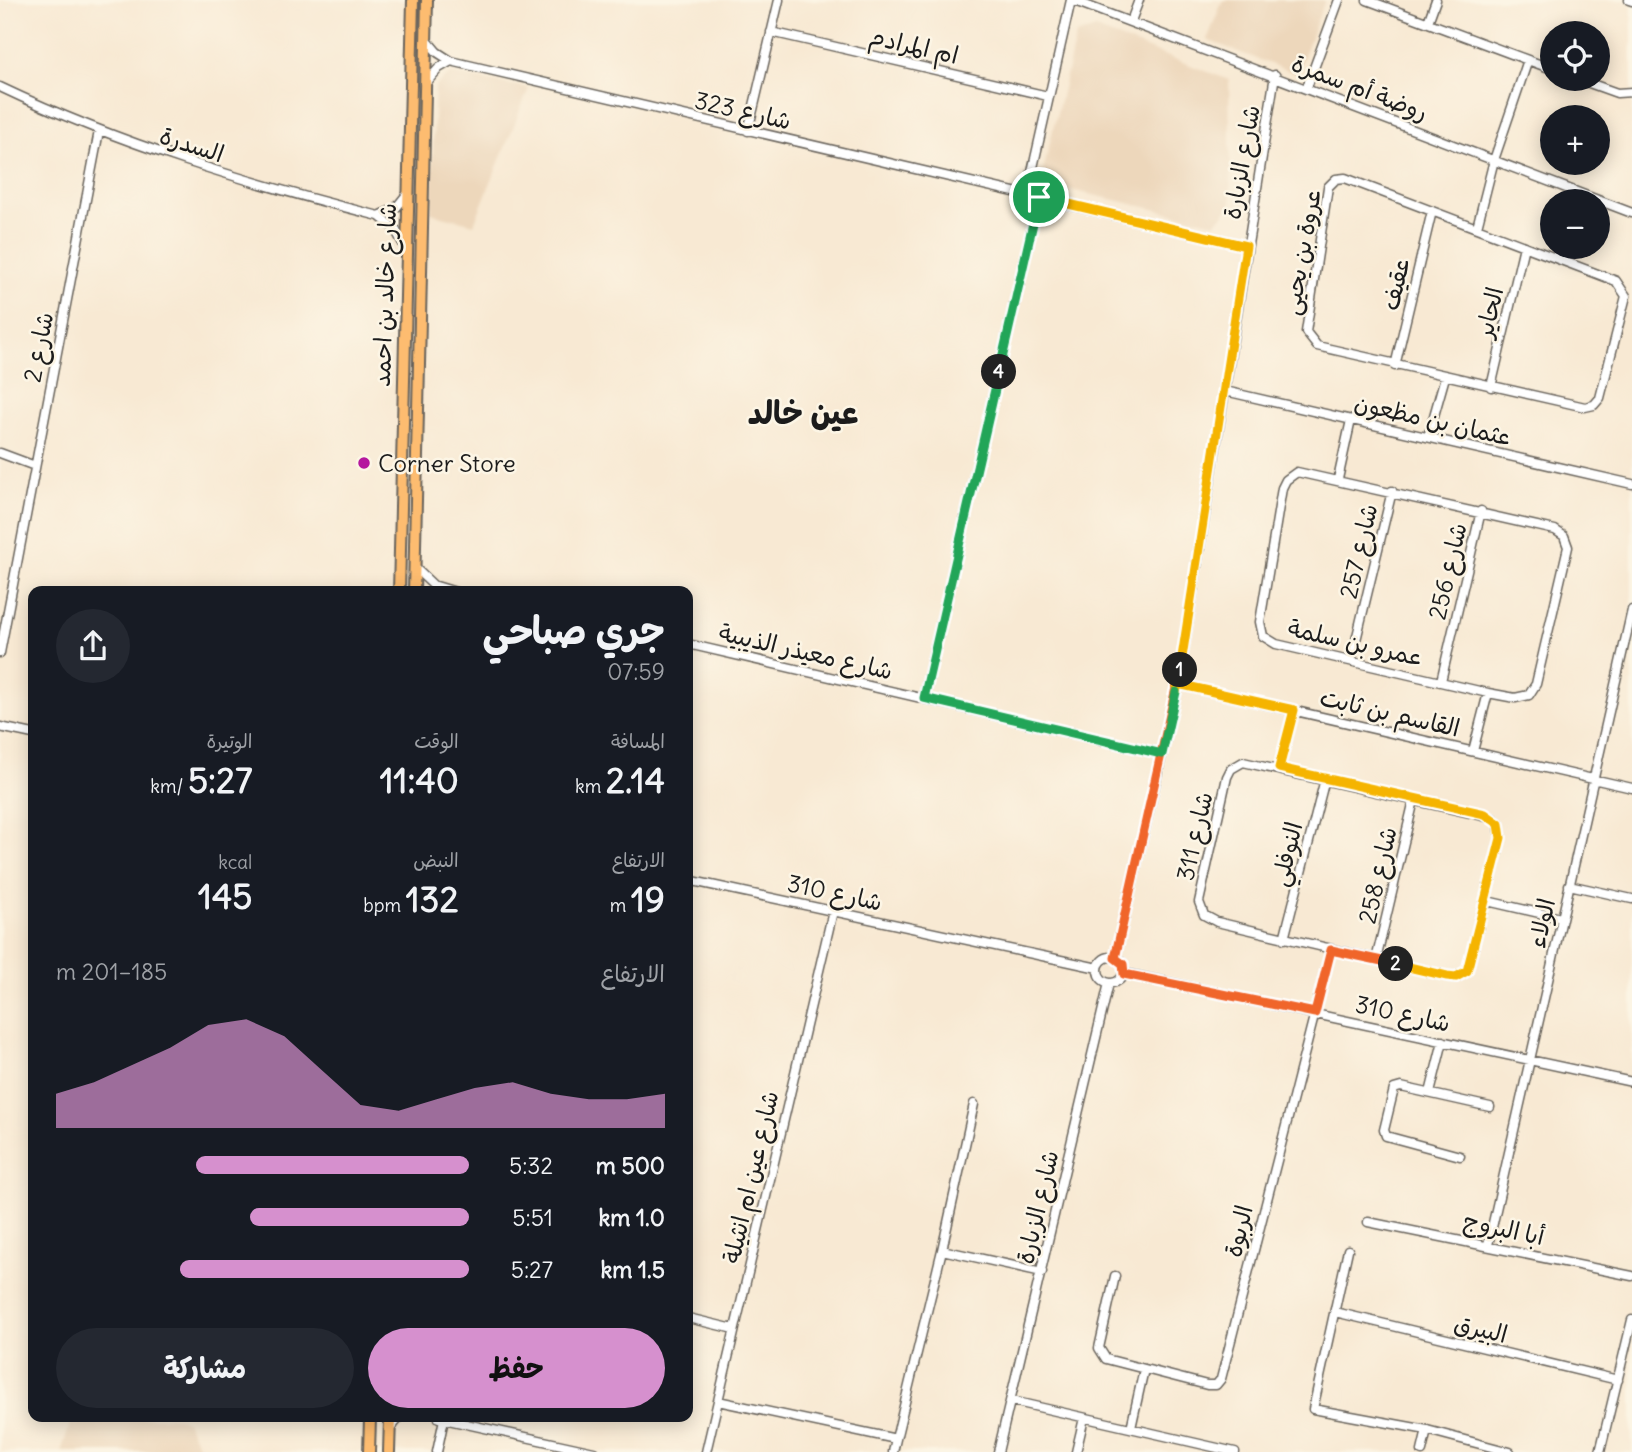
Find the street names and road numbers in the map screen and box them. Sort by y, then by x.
street label: ام المرادم [866,20,962,74]
street label: روضة أم سمرة [1286,47,1433,131]
street label: شارع 323 [691,84,794,139]
street label: شارع الزبارة [1216,102,1269,222]
street label: السدرة [156,120,228,168]
street label: عروة بن يحيى [1275,187,1328,317]
street label: شارع خالد بن احمد [366,202,405,388]
street label: عقيف [1374,255,1416,313]
street label: الحاير [1468,284,1509,342]
street label: شارع 2 [17,309,62,385]
street label: عثمان بن مظعون [1351,386,1514,454]
street label: شارع 257 [1333,501,1386,602]
street label: شارع 256 [1421,520,1476,623]
street label: عمرو بن سلمة [1285,612,1427,672]
street label: شارع معيذر الذيبية [715,616,896,689]
street label: القاسم بن ثابت [1316,681,1463,747]
street label: شارع 311 [1169,789,1222,884]
street label: النوفلي [1264,819,1315,891]
street label: شارع 258 [1351,824,1406,927]
street label: شارع 310 [784,867,885,920]
street label: الولاء [1521,895,1562,951]
street label: شارع 310 [1352,988,1453,1041]
street label: شارع عين ام انثيلة [716,1088,788,1267]
street label: شارع الزبارة [1009,1147,1068,1267]
street label: الربوة [1217,1202,1259,1260]
street label: أبا البروج [1460,1205,1547,1253]
street label: البيرق [1451,1307,1511,1349]

